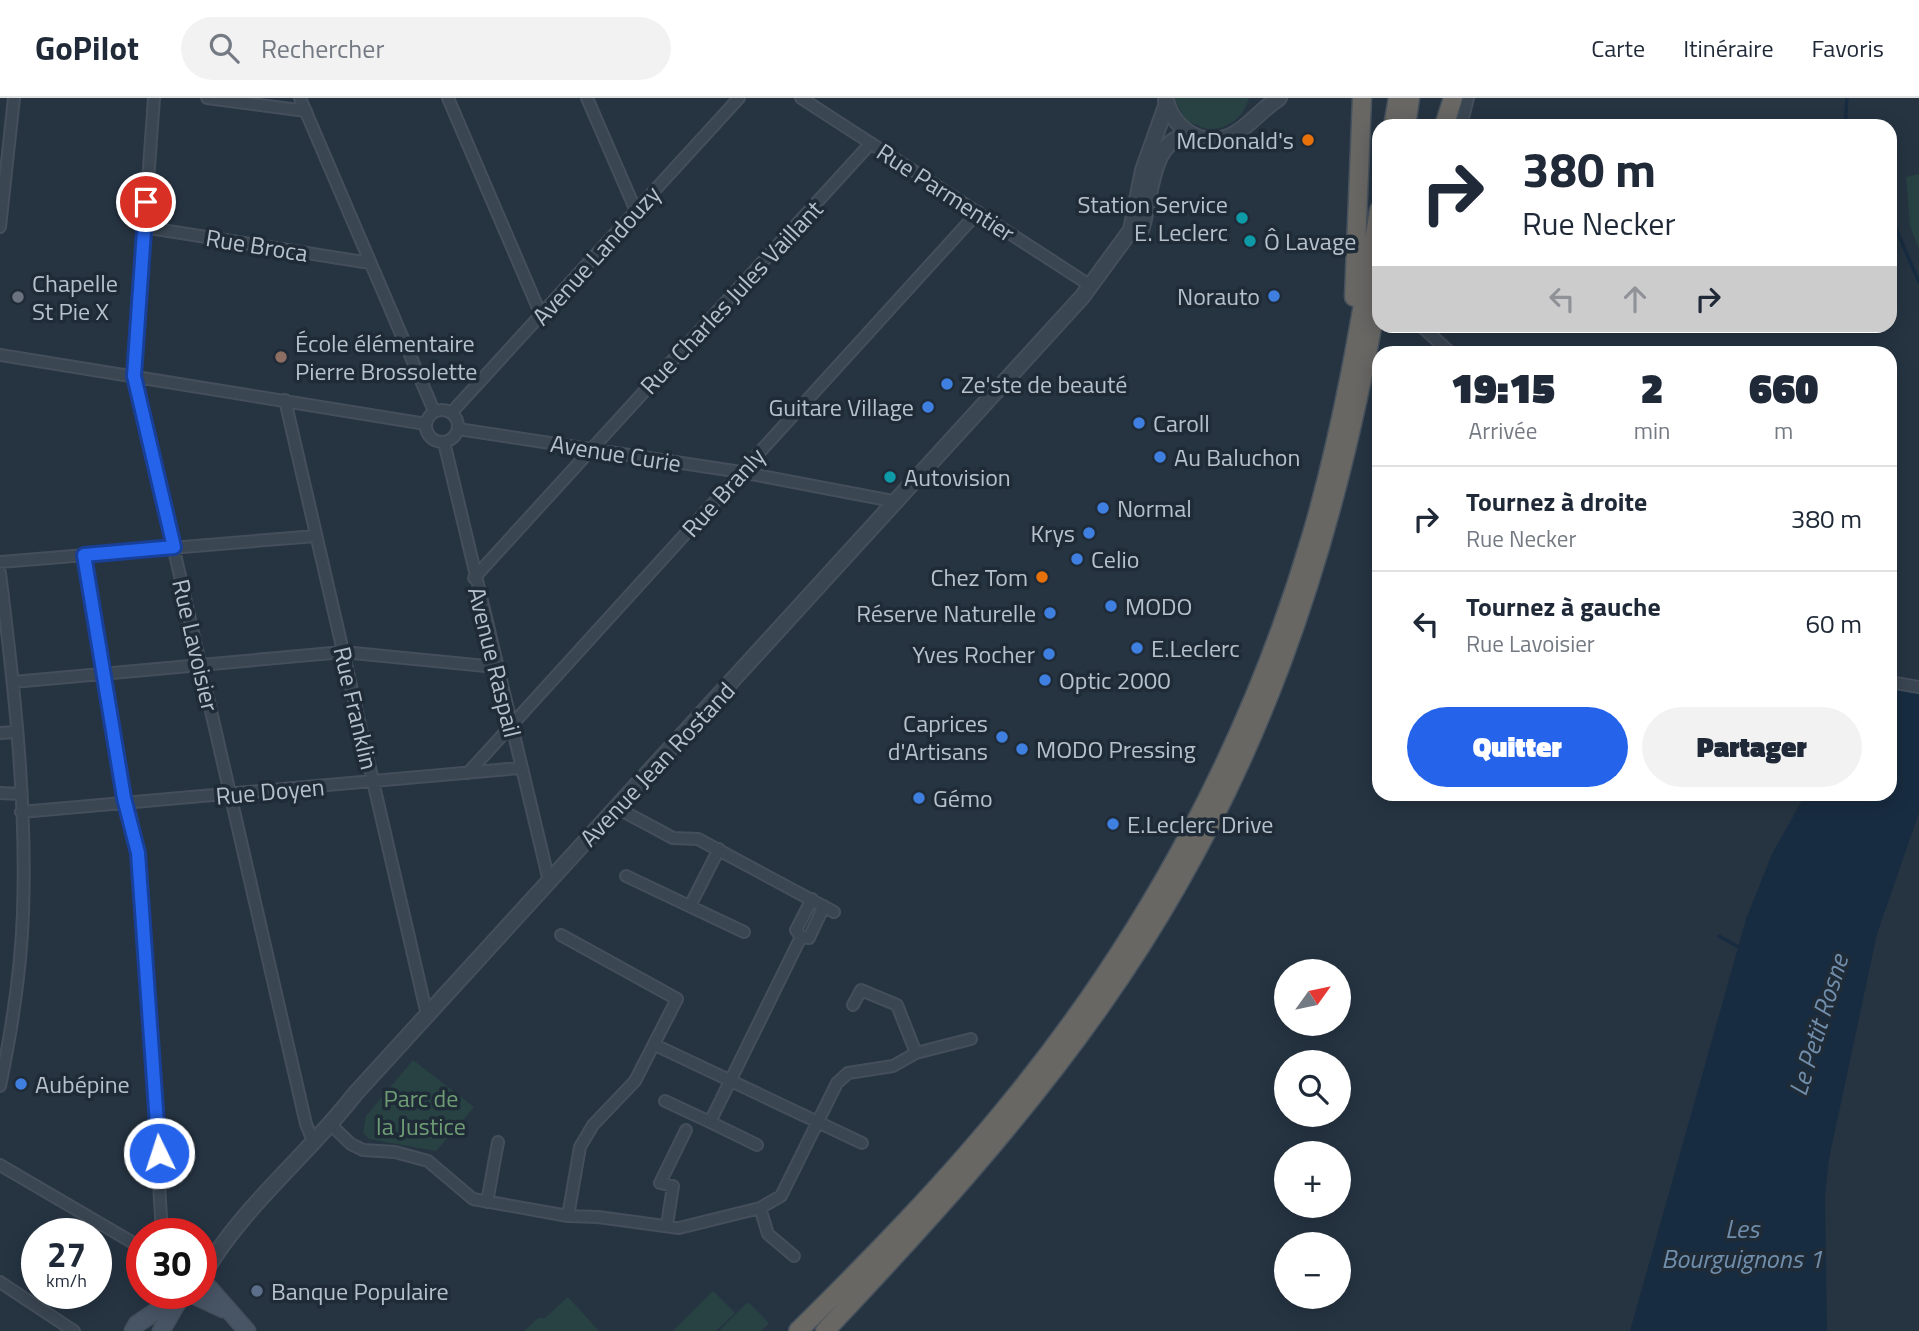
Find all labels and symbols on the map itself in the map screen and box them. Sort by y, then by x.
place label: McDonald's [1176,122,1294,158]
marker: McDonald's [1300,132,1316,148]
street label: Rue Parmentier [870,134,1022,250]
pin [116,172,176,232]
street label: Avenue Landouzy [523,177,669,333]
place label: Station Service E. Leclerc [1078,186,1228,250]
street label: Rue Charles Jules Vaillant [631,191,831,402]
marker: Station Service E. Leclerc [1234,210,1250,226]
street label: Rue Broca [203,219,311,271]
place label: Ô Lavage [1264,223,1356,259]
marker: Ô Lavage [1242,233,1258,249]
place label: Chapelle St Pie X [32,265,118,329]
place label: Norauto [1177,278,1260,314]
marker: Norauto [1266,288,1282,304]
marker: Chapelle St Pie X [10,289,26,305]
place label: École élémentaire Pierre Brossolette [295,325,477,389]
marker: École élémentaire Pierre Brossolette [273,349,289,365]
place label: Ze'ste de beauté [961,366,1127,402]
marker: Ze'ste de beauté [939,376,955,392]
place label: Guitare Village [769,389,914,425]
marker: Guitare Village [920,399,936,415]
place label: Caroll [1153,405,1210,441]
marker: Caroll [1131,415,1147,431]
street label: Avenue Curie [548,425,684,481]
street label: Rue Branly [673,439,773,545]
place label: Au Baluchon [1174,439,1300,475]
marker: Au Baluchon [1152,449,1168,465]
place label: Autovision [904,459,1011,495]
marker: Autovision [882,469,898,485]
place label: Normal [1117,490,1192,526]
marker: Normal [1095,500,1111,516]
place label: Krys [1031,515,1075,551]
marker: Krys [1081,525,1097,541]
place label: Celio [1091,541,1139,577]
marker: Celio [1069,551,1085,567]
place label: Chez Tom [931,559,1028,595]
marker: Chez Tom [1034,569,1050,585]
street label: Rue Lavoisier [163,575,229,715]
street label: Avenue Raspail [459,583,531,741]
place label: MODO [1125,588,1192,624]
place label: Réserve Naturelle [856,595,1036,631]
marker: MODO [1103,598,1119,614]
marker: Réserve Naturelle [1042,605,1058,621]
place label: E.Leclerc [1151,630,1240,666]
place label: Yves Rocher [912,636,1035,672]
marker: E.Leclerc [1129,640,1145,656]
street label: Rue Franklin [324,643,388,773]
marker: Yves Rocher [1041,646,1057,662]
place label: Optic 2000 [1059,662,1171,698]
marker: Optic 2000 [1037,672,1053,688]
street label: Avenue Jean Rostand [571,673,743,855]
place label: Caprices d'Artisans [888,705,988,769]
marker: Caprices d'Artisans [994,729,1010,745]
place label: MODO Pressing [1036,731,1196,767]
marker: MODO Pressing [1014,741,1030,757]
street label: Rue Doyen [214,768,326,814]
place label: Gémo [933,780,993,816]
marker: Gémo [911,790,927,806]
place label: E.Leclerc Drive [1127,806,1273,842]
marker: E.Leclerc Drive [1105,816,1121,832]
water label: Le Petit Rosne [1778,948,1859,1101]
north arrow [1274,959,1351,1036]
place label: Aubépine [35,1066,130,1102]
marker: Aubépine [13,1076,29,1092]
park label: Parc de la Justice [376,1080,466,1144]
position arrow [122,1116,196,1190]
water label: Les Bourguignons 1 [1661,1209,1823,1278]
speed limit sign: 30 [126,1218,217,1309]
place label: Banque Populaire [271,1273,449,1309]
marker: Banque Populaire [249,1283,265,1299]

